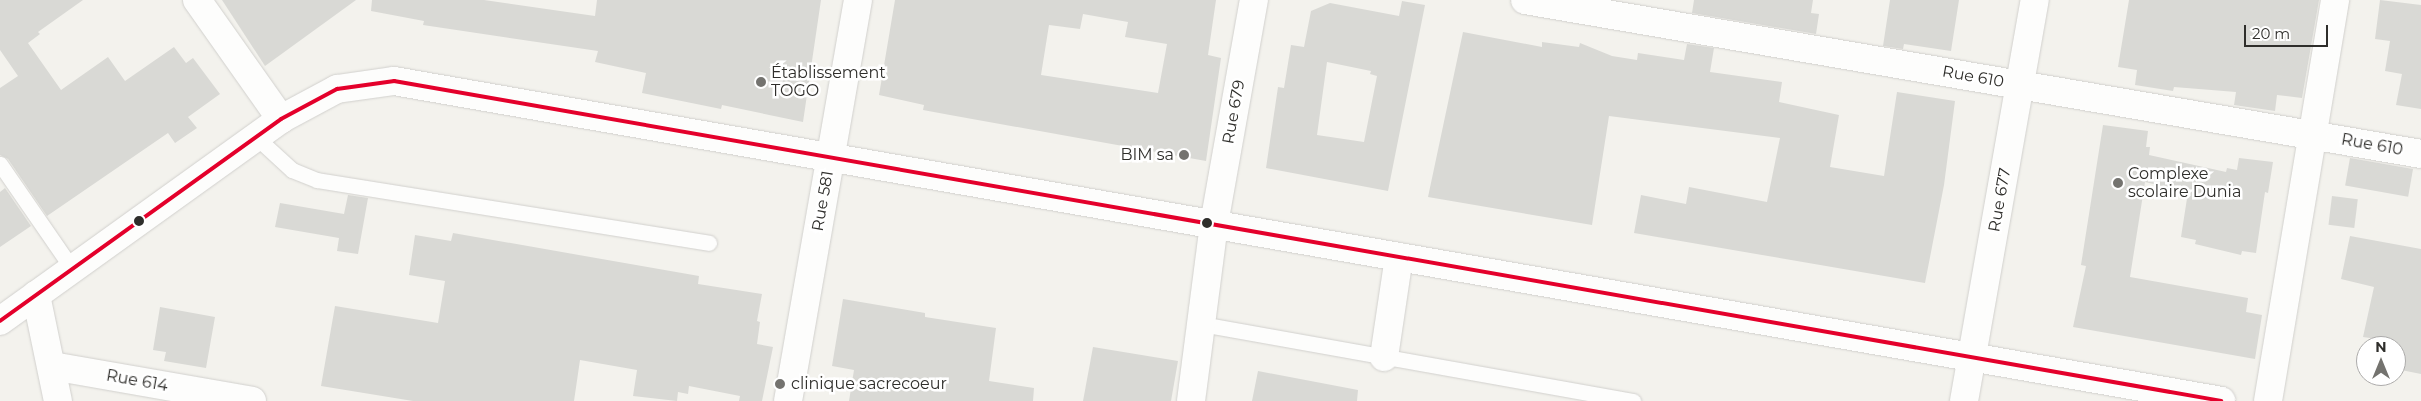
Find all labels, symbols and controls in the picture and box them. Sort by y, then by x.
scale bar [2246,15,2330,47]
text: 20 m [2252,24,2290,43]
street label: Rue 610 [1941,62,2005,92]
place label: Établissement TOGO [771,63,886,101]
marker: Établissement TOGO [755,76,767,88]
street label: Rue 679 [1219,78,1249,146]
street label: Rue 610 [2340,130,2404,160]
place label: BIM sa [1120,145,1174,165]
marker: BIM sa [1178,149,1190,161]
place label: Complexe scolaire Dunia [2128,164,2241,202]
street label: Rue 677 [1985,167,2015,233]
street label: Rue 581 [808,169,838,233]
marker: Complexe scolaire Dunia [2112,177,2124,189]
unlabelled marker [134,216,144,226]
unlabelled marker [1202,218,1212,228]
north arrow [2356,336,2406,386]
text: N [2375,338,2387,356]
street label: Rue 614 [105,366,169,396]
place label: clinique sacrecoeur [791,374,947,394]
marker: clinique sacrecoeur [773,377,787,391]

